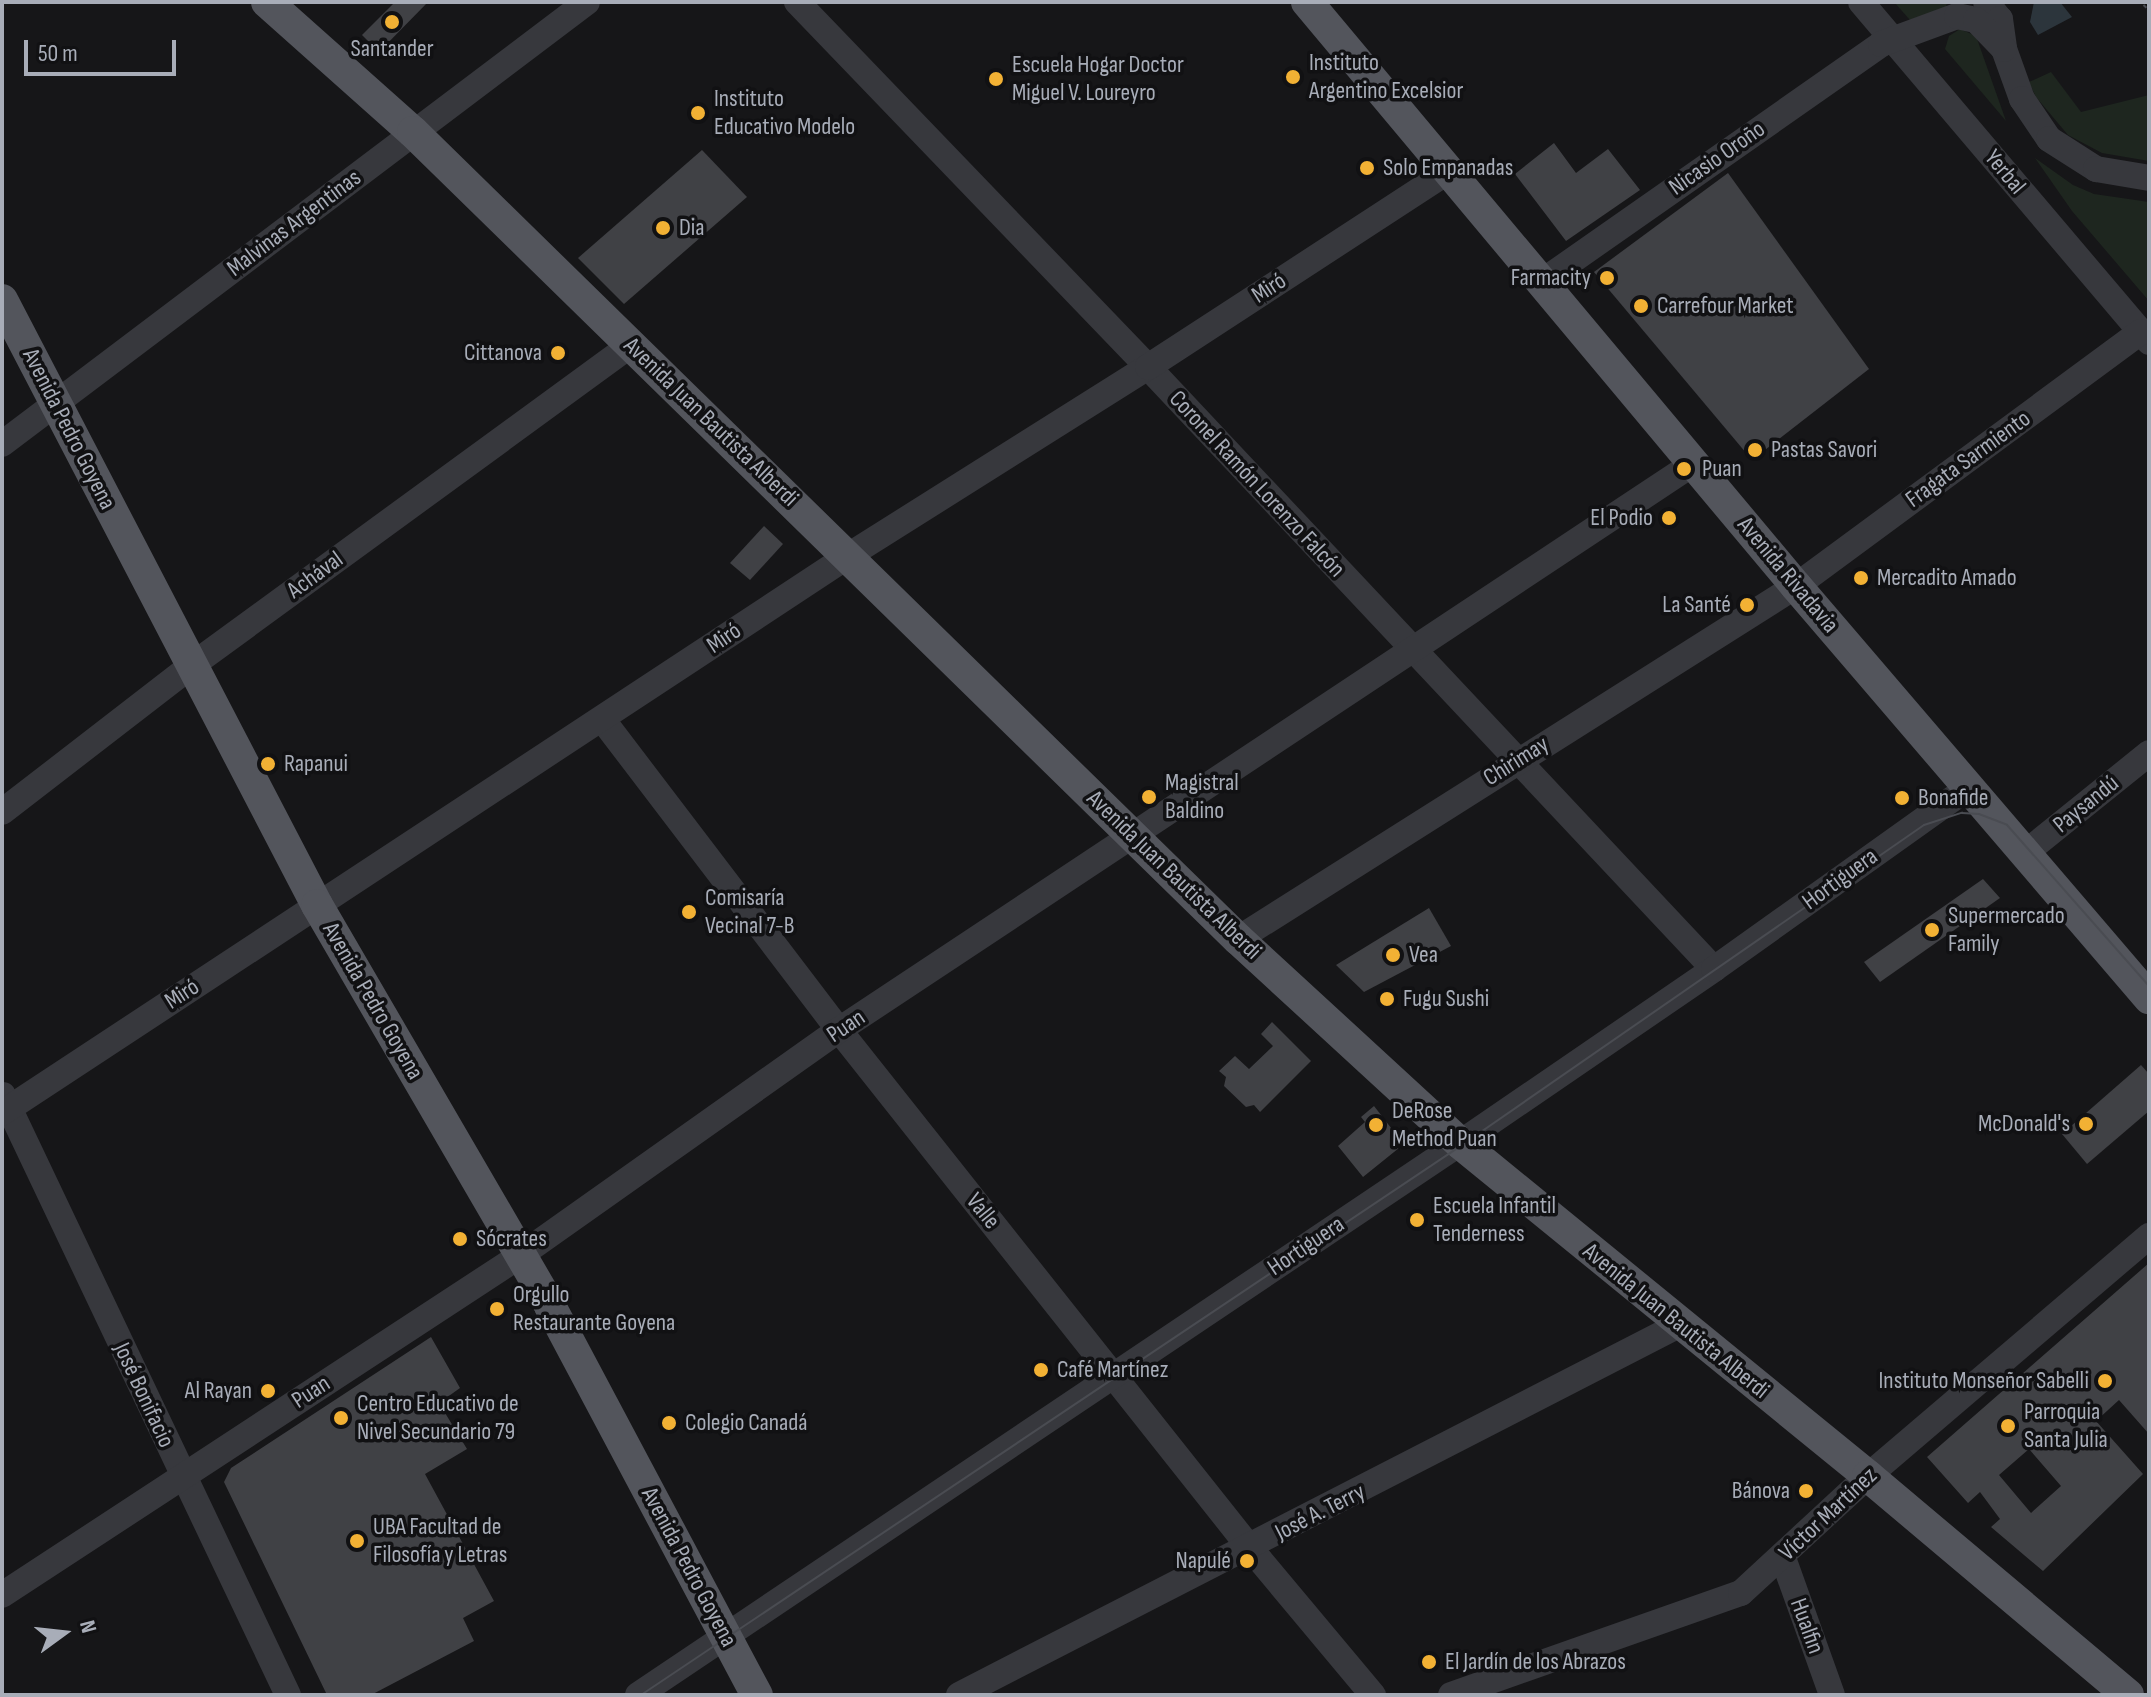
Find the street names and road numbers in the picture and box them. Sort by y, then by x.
street label: Nicasio Oroño [1663,114,1771,202]
street label: Yerbal [1978,144,2032,200]
street label: Malvinas Argentinas [221,163,367,283]
street label: Miró [1246,266,1292,310]
street label: Avenida Juan Bautista Alberdi [618,331,804,513]
street label: Avenida Pedro Goyena [16,344,122,514]
street label: Coronel Ramón Lorenzo Falcón [1163,385,1351,583]
street label: Fragata Sarmiento [1900,404,2036,514]
street label: Avenida Rivadavia [1731,511,1845,639]
street label: Achával [281,545,349,605]
street label: Miró [701,616,747,660]
street label: Chirimay [1478,730,1554,792]
street label: Paysandú [2047,769,2125,839]
street label: Avenida Juan Bautista Alberdi [1081,784,1267,966]
street label: Hortiguera [1797,842,1883,916]
street label: Avenida Pedro Goyena [316,917,430,1085]
street label: Miró [159,972,205,1016]
street label: Puan [822,1003,870,1049]
street label: Valle [960,1187,1006,1235]
street label: Hortiguera [1262,1210,1350,1282]
street label: Avenida Juan Bautista Alberdi [1577,1237,1775,1405]
street label: José Bonifacio [107,1338,181,1452]
street label: Puan [287,1369,335,1415]
street label: Víctor Martínez [1773,1461,1883,1567]
street label: José A. Terry [1270,1477,1370,1547]
street label: Avenida Pedro Goyena [635,1482,743,1652]
street label: Hualfin [1784,1594,1830,1658]

